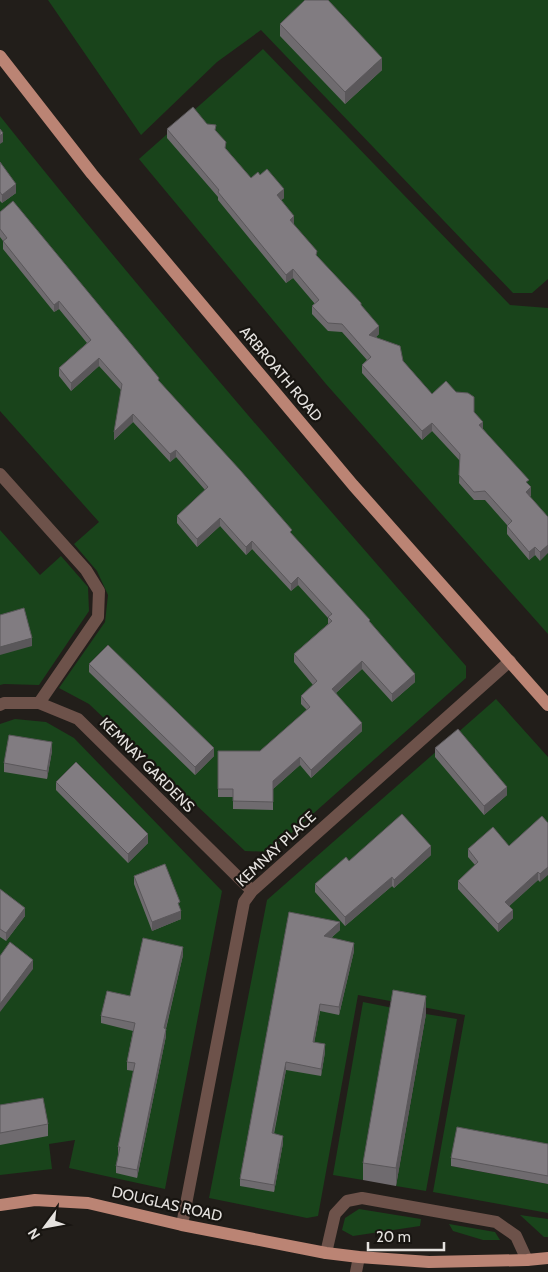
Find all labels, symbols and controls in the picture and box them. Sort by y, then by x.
street label: ARBROATH ROAD [236,323,326,425]
street label: KEMNAY GARDENS [96,714,198,816]
street label: KEMNAY PLACE [232,808,320,890]
street label: DOUGLAS ROAD [110,1183,224,1225]
north arrow [20,1202,70,1252]
scale bar [368,1220,444,1252]
text: N [24,1225,44,1243]
text: 20 m [376,1228,411,1246]

